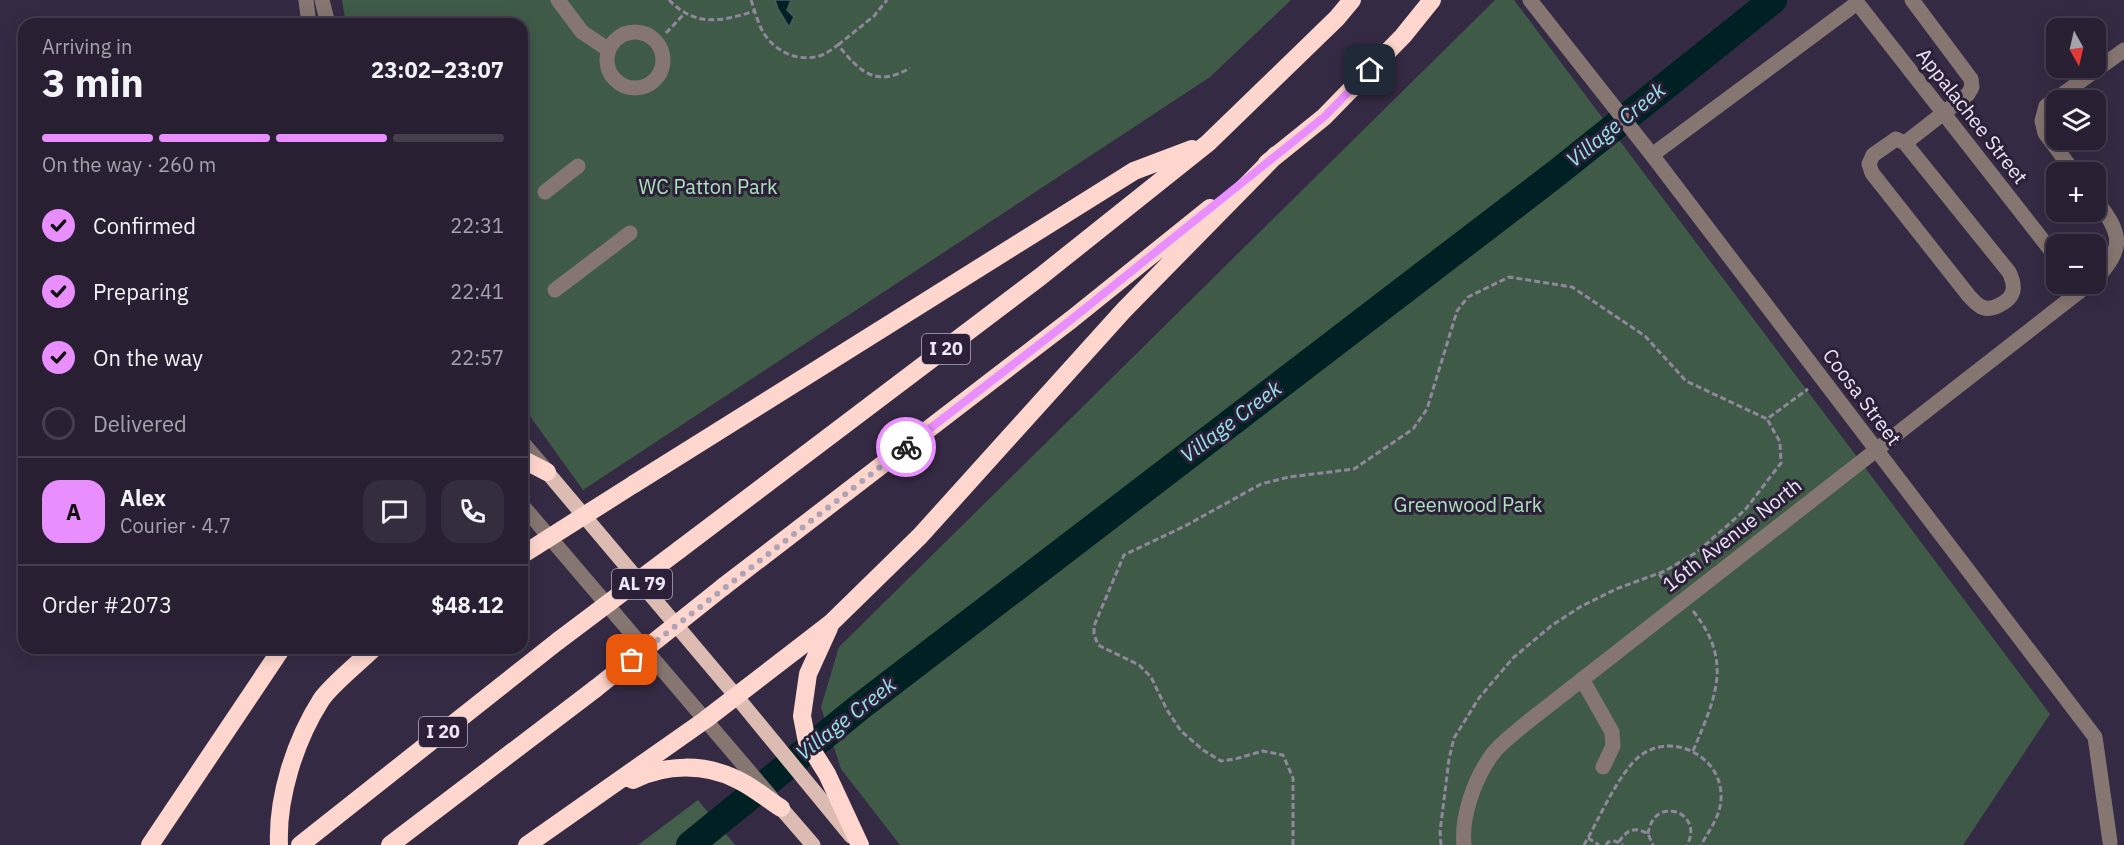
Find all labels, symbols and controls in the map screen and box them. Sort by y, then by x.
north arrow [2046,18,2106,78]
map controls [2046,18,2106,294]
text: Arriving in [42,33,132,60]
street label: Appalachee Street [1911,42,2034,189]
pin [1344,44,1395,95]
icon: home [1353,53,1386,86]
text: 23:02–23:07 [371,55,504,84]
text: 3 min [42,57,144,108]
water label: Village Creek [1560,75,1672,173]
button: layers [2046,90,2106,150]
text: On the way · 260 m [42,151,216,178]
button: + [2046,162,2106,222]
park label: WC Patton Park [638,173,778,200]
icon: check [42,209,75,242]
text: Confirmed [93,211,196,240]
text: 22:31 [450,212,504,239]
button: − [2046,234,2106,294]
icon: check [42,275,75,308]
text: Preparing [93,277,188,306]
text: 22:41 [450,278,504,305]
road number: I 20 [922,334,970,364]
icon: check [42,341,75,374]
text: On the way [93,343,203,372]
street label: Coosa Street [1817,343,1908,451]
text: 22:57 [450,344,504,371]
water label: Village Creek [1174,373,1288,469]
text: Delivered [93,409,187,438]
courier [876,417,936,477]
icon: bike [890,431,923,464]
street label: 16th Avenue North [1656,472,1807,597]
button: chat [363,480,426,543]
button: phone [441,480,504,543]
text: Alex [120,483,166,512]
park label: Greenwood Park [1394,491,1543,518]
text: A [66,497,81,526]
text: Courier · 4.7 [120,512,231,539]
road number: AL 79 [612,569,672,599]
text: Order #2073 [42,590,172,619]
text: $48.12 [431,590,504,619]
pin [606,634,657,685]
icon: bag [615,643,648,676]
water label: Village Creek [789,670,902,766]
road number: I 20 [419,717,467,747]

